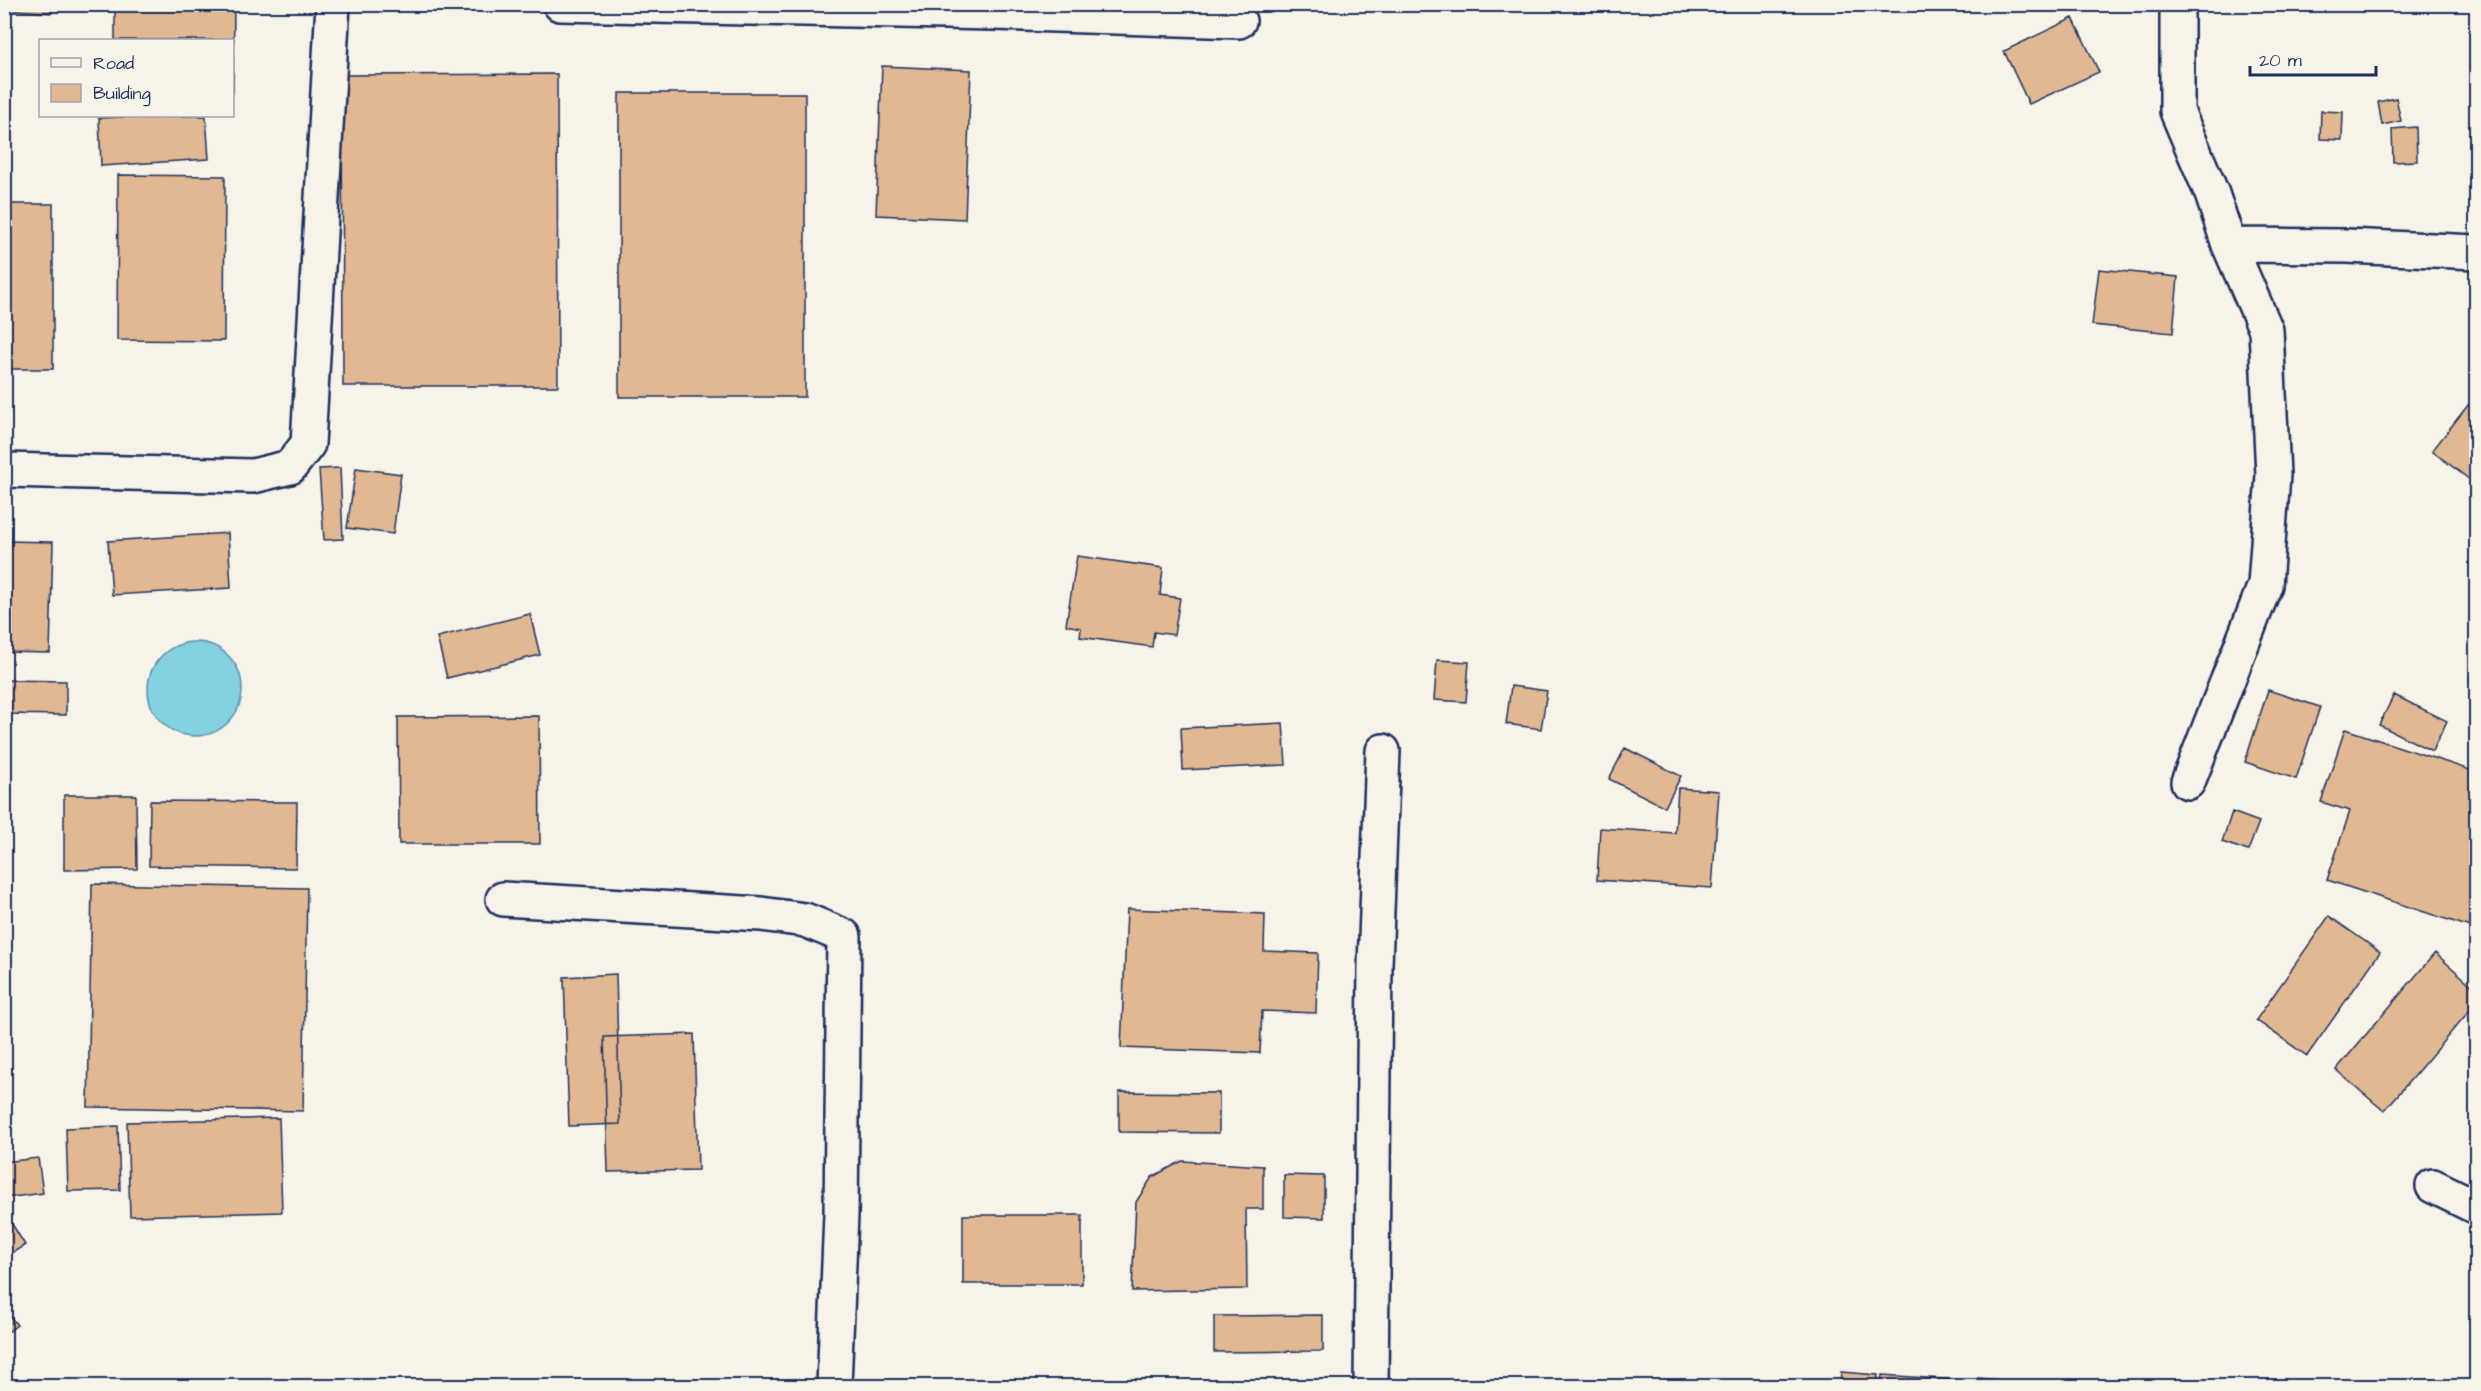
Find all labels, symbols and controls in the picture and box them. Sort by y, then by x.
legend [39,39,234,117]
scale bar [2250,39,2376,77]
text: 20 m [2259,48,2302,73]
text: Road [93,51,134,76]
text: Building [93,81,151,107]

